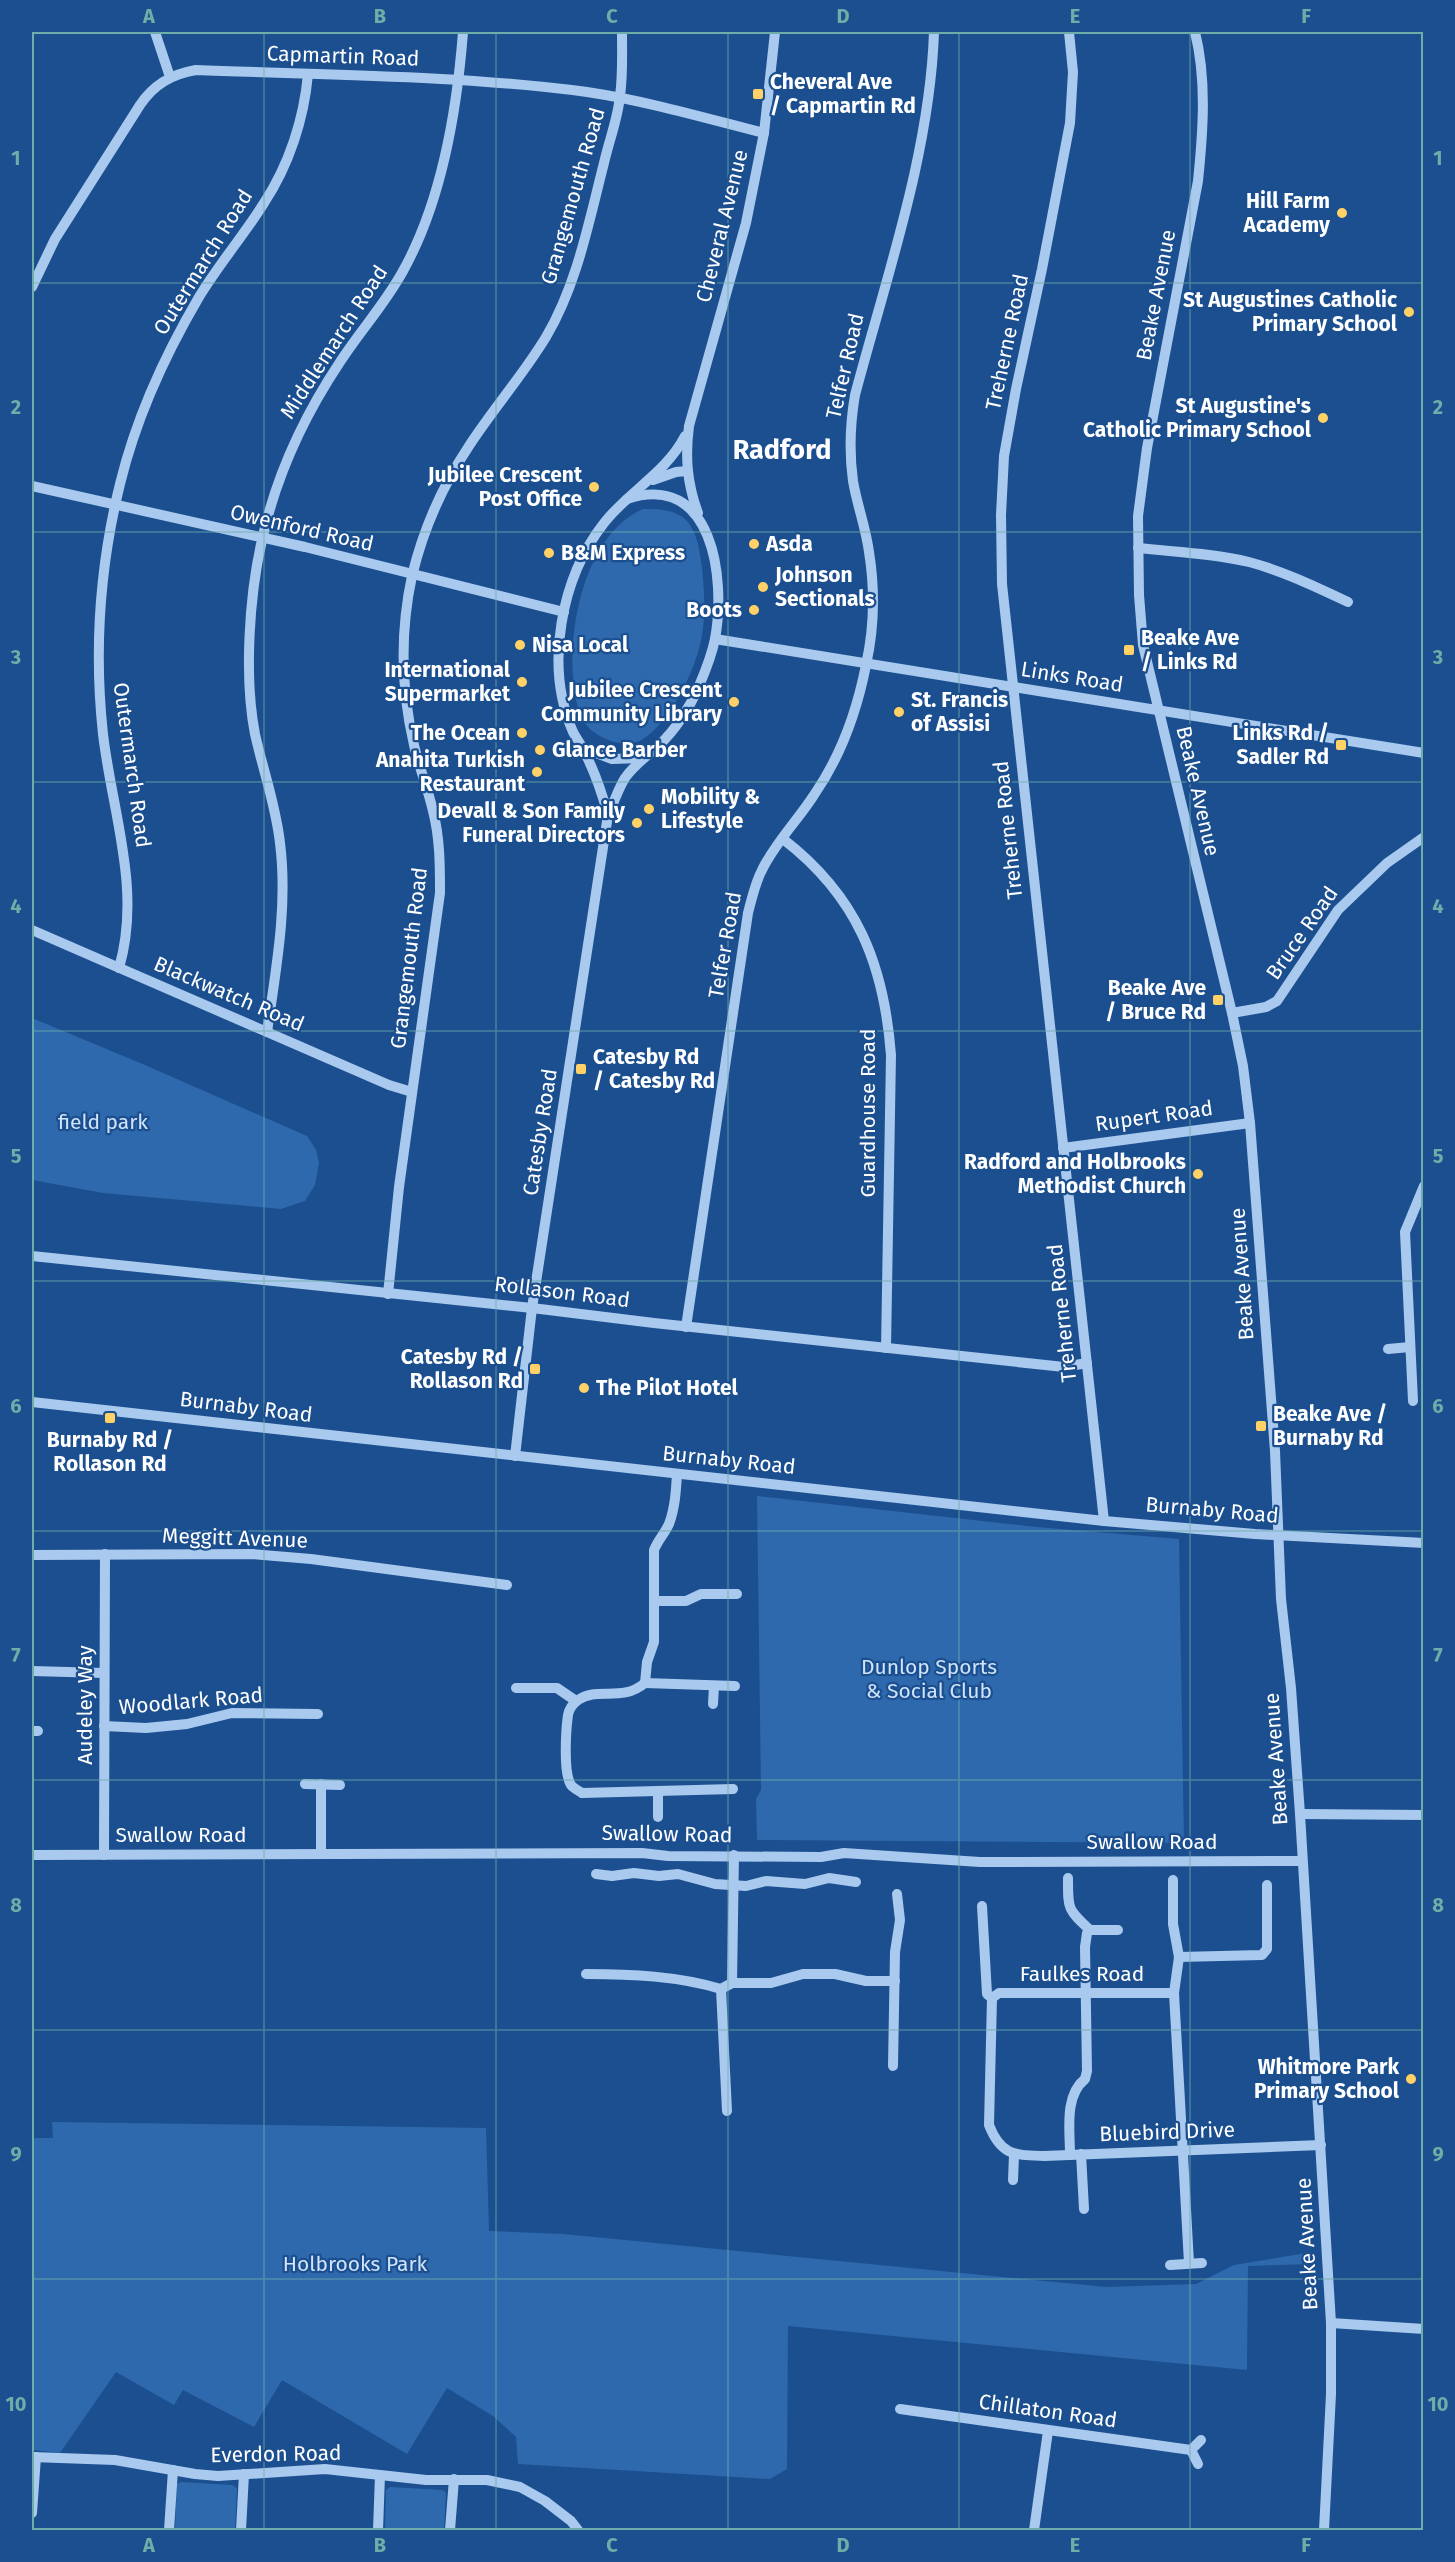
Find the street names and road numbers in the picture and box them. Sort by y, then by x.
street label: Capmartin Road [266,40,420,72]
street label: Grangemouth Road [535,105,611,287]
street label: Cheveral Avenue [690,147,754,305]
street label: Outermarch Road [148,184,258,340]
street label: Beake Avenue [1131,227,1181,363]
street label: Middlemarch Road [275,260,393,424]
street label: Treherne Road [980,271,1034,413]
street label: Telfer Road [820,311,870,421]
street label: Owenford Road [228,499,376,557]
street label: Links Road [1019,656,1125,698]
street label: Outermarch Road [108,681,156,849]
street label: Beake Avenue [1170,723,1226,859]
street label: Treherne Road [988,760,1028,900]
street label: Grangemouth Road [385,866,433,1050]
street label: Bruce Road [1260,881,1344,985]
street label: Telfer Road [703,890,747,1000]
street label: Blackwatch Road [150,951,308,1037]
street label: Guardhouse Road [855,1029,881,1197]
street label: Catesby Road [517,1067,563,1197]
street label: Rupert Road [1094,1095,1214,1137]
street label: Beake Avenue [1224,1207,1260,1341]
street label: Treherne Road [1042,1243,1082,1383]
street label: Rollason Road [493,1271,631,1313]
street label: Burnaby Road [178,1386,314,1428]
street label: Burnaby Road [661,1440,797,1480]
street label: Burnaby Road [1144,1491,1280,1529]
street label: Meggitt Avenue [162,1522,308,1554]
street label: Audeley Way [72,1644,98,1765]
street label: Woodlark Road [118,1682,264,1720]
street label: Beake Avenue [1258,1692,1294,1826]
street label: Swallow Road [601,1820,733,1848]
street label: Swallow Road [116,1822,246,1848]
street label: Swallow Road [1087,1829,1217,1855]
street label: Faulkes Road [1020,1961,1144,1987]
street label: Bluebird Drive [1099,2117,1235,2147]
street label: Beake Avenue [1291,2177,1323,2311]
street label: Chillaton Road [977,2388,1119,2434]
street label: Everdon Road [210,2440,342,2468]

